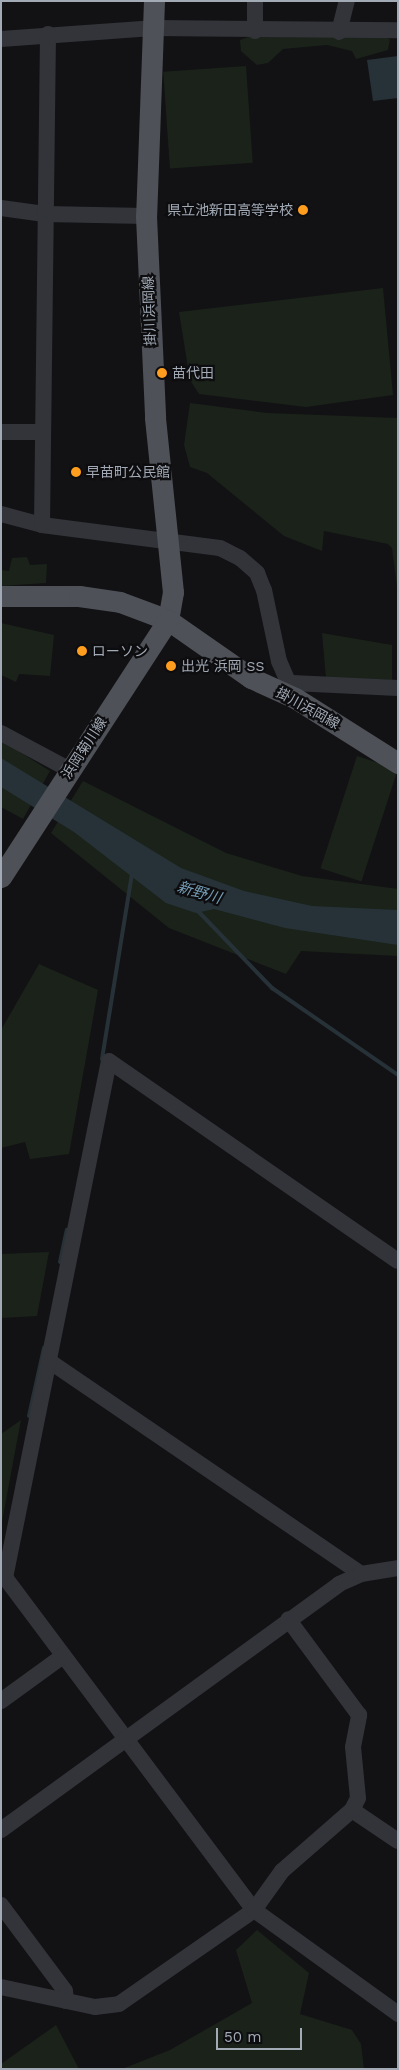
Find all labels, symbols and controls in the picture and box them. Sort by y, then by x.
place label: 県立池新田高等学校 [167,202,293,218]
marker: 県立池新田高等学校 [297,204,309,216]
street label: 掛川浜岡線 [139,276,159,346]
place label: 苗代田 [172,365,214,381]
marker: 苗代田 [156,367,168,379]
place label: 早苗町公民館 [86,464,170,480]
marker: 早苗町公民館 [70,466,82,478]
place label: ローソン [92,643,148,659]
marker: ローソン [76,645,88,657]
place label: 出光 浜岡 SS [181,658,264,674]
marker: 出光 浜岡 SS [165,660,177,672]
street label: 掛川浜岡線 [273,684,343,732]
street label: 浜岡菊川線 [58,714,110,782]
water label: 新野川 [175,878,223,908]
scale bar [219,2018,305,2050]
text: 50 m [224,2028,261,2046]

